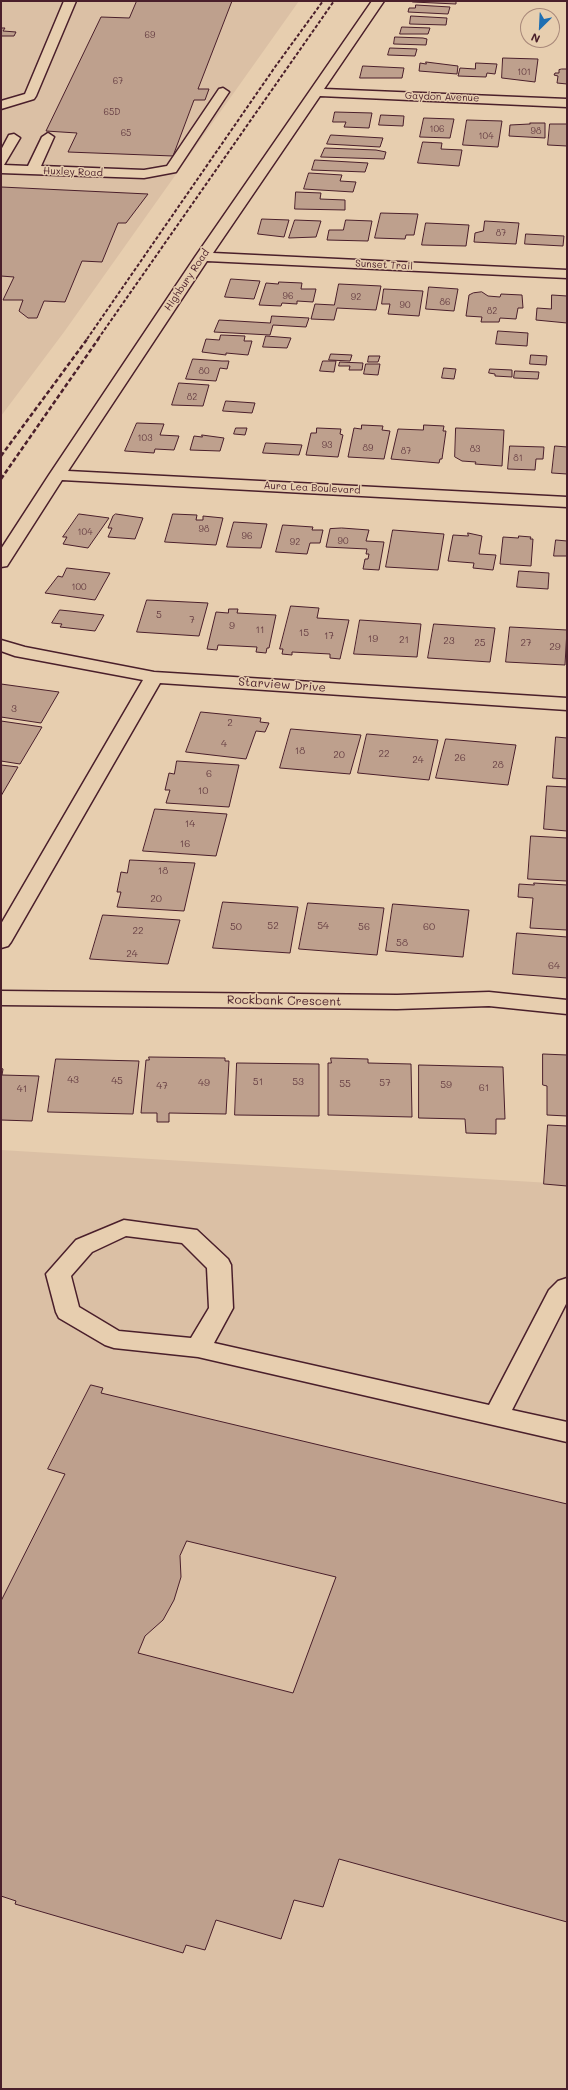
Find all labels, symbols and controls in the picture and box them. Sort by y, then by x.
north arrow [520,8,560,48]
house number: 69 [145,30,155,40]
text: N [528,30,542,47]
house number: 101 [517,67,531,77]
house number: 67 [113,76,123,86]
street label: Gaydon Avenue [405,90,479,104]
house number: 65D [104,107,120,117]
house number: 106 [429,124,445,134]
house number: 98 [531,126,541,136]
house number: 65 [121,128,131,138]
house number: 104 [479,131,493,141]
street label: Huxley Road [43,165,103,179]
house number: 87 [496,228,506,238]
street label: Highbury Road [162,247,212,313]
street label: Sunset Trail [355,257,413,273]
house number: 96 [283,291,293,301]
house number: 92 [351,292,361,302]
house number: 86 [440,297,450,307]
house number: 90 [400,300,410,310]
house number: 82 [487,306,497,316]
house number: 80 [199,366,209,376]
house number: 82 [187,392,197,402]
house number: 103 [138,433,152,443]
house number: 93 [322,440,332,450]
house number: 89 [363,443,373,453]
house number: 83 [470,444,480,454]
house number: 87 [401,446,411,456]
house number: 81 [513,453,523,463]
street label: Aura Lea Boulevard [263,479,361,497]
house number: 98 [199,524,209,534]
house number: 104 [78,527,92,537]
house number: 96 [242,531,252,541]
house number: 90 [338,536,348,546]
house number: 92 [290,537,300,547]
house number: 100 [71,582,87,592]
house number: 5 [156,609,162,621]
house number: 7 [189,614,195,626]
house number: 9 [229,620,235,632]
house number: 11 [256,624,264,636]
house number: 15 [299,627,309,639]
house number: 17 [324,630,334,642]
house number: 19 [368,633,378,645]
house number: 21 [399,634,409,646]
house number: 23 [443,635,455,647]
house number: 25 [474,637,486,649]
house number: 27 [520,637,532,649]
house number: 29 [549,641,561,653]
street label: Starview Drive [238,675,326,695]
house number: 3 [11,703,17,715]
house number: 2 [227,717,233,729]
house number: 4 [221,738,227,750]
house number: 18 [295,745,305,757]
house number: 22 [378,748,390,760]
house number: 20 [333,749,345,761]
house number: 26 [454,752,466,764]
house number: 24 [412,754,424,766]
house number: 28 [492,759,504,771]
house number: 6 [206,768,212,780]
house number: 10 [198,785,208,797]
house number: 14 [185,818,195,830]
house number: 16 [180,838,190,850]
house number: 18 [158,865,168,877]
house number: 20 [150,893,162,905]
house number: 52 [267,920,279,932]
house number: 54 [317,920,329,932]
house number: 50 [230,921,242,933]
house number: 56 [358,921,370,933]
house number: 60 [423,921,435,933]
house number: 22 [132,925,144,937]
house number: 58 [396,937,408,949]
house number: 24 [126,948,138,960]
house number: 64 [548,960,560,972]
street label: Rockbank Crescent [227,993,341,1009]
house number: 43 [67,1074,79,1086]
house number: 45 [111,1075,123,1087]
house number: 51 [253,1076,263,1088]
house number: 53 [292,1076,304,1088]
house number: 49 [198,1077,210,1089]
house number: 57 [379,1077,391,1089]
house number: 55 [339,1078,351,1090]
house number: 59 [440,1079,452,1091]
house number: 47 [156,1080,168,1092]
house number: 61 [479,1082,489,1094]
house number: 41 [17,1083,27,1095]

